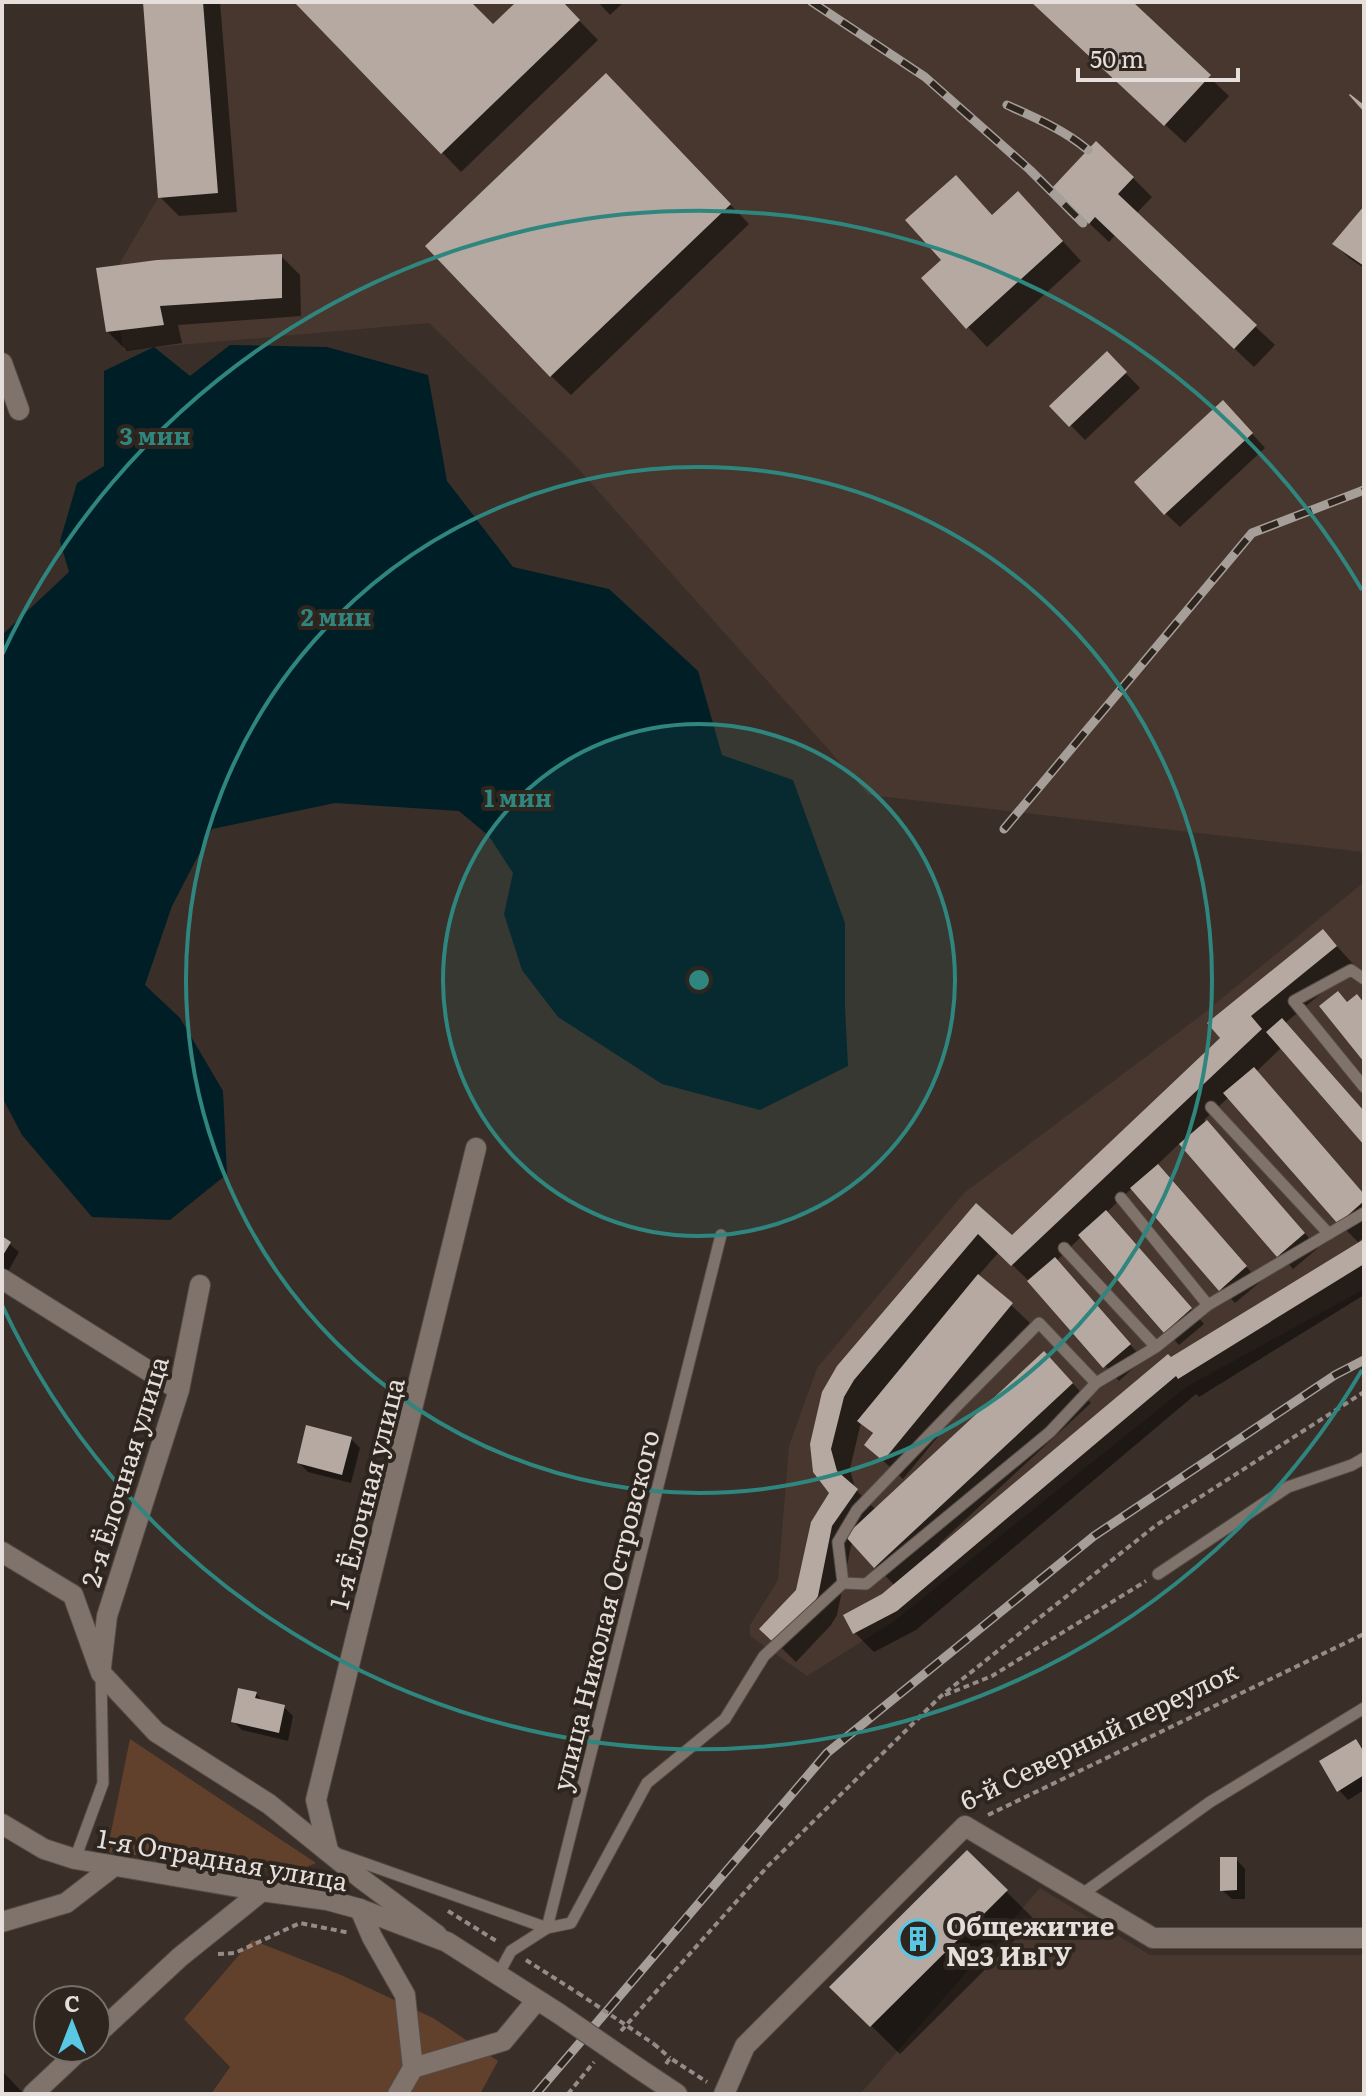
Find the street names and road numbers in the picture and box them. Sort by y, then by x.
street label: 2-я Ёлочная улица [69,1351,177,1591]
street label: 1-я Ёлочная улица [317,1373,413,1613]
street label: улица Николая Островского [540,1425,668,1795]
street label: 6-й Северный переулок [952,1649,1244,1818]
street label: 1-я Отрадная улица [95,1817,351,1899]

